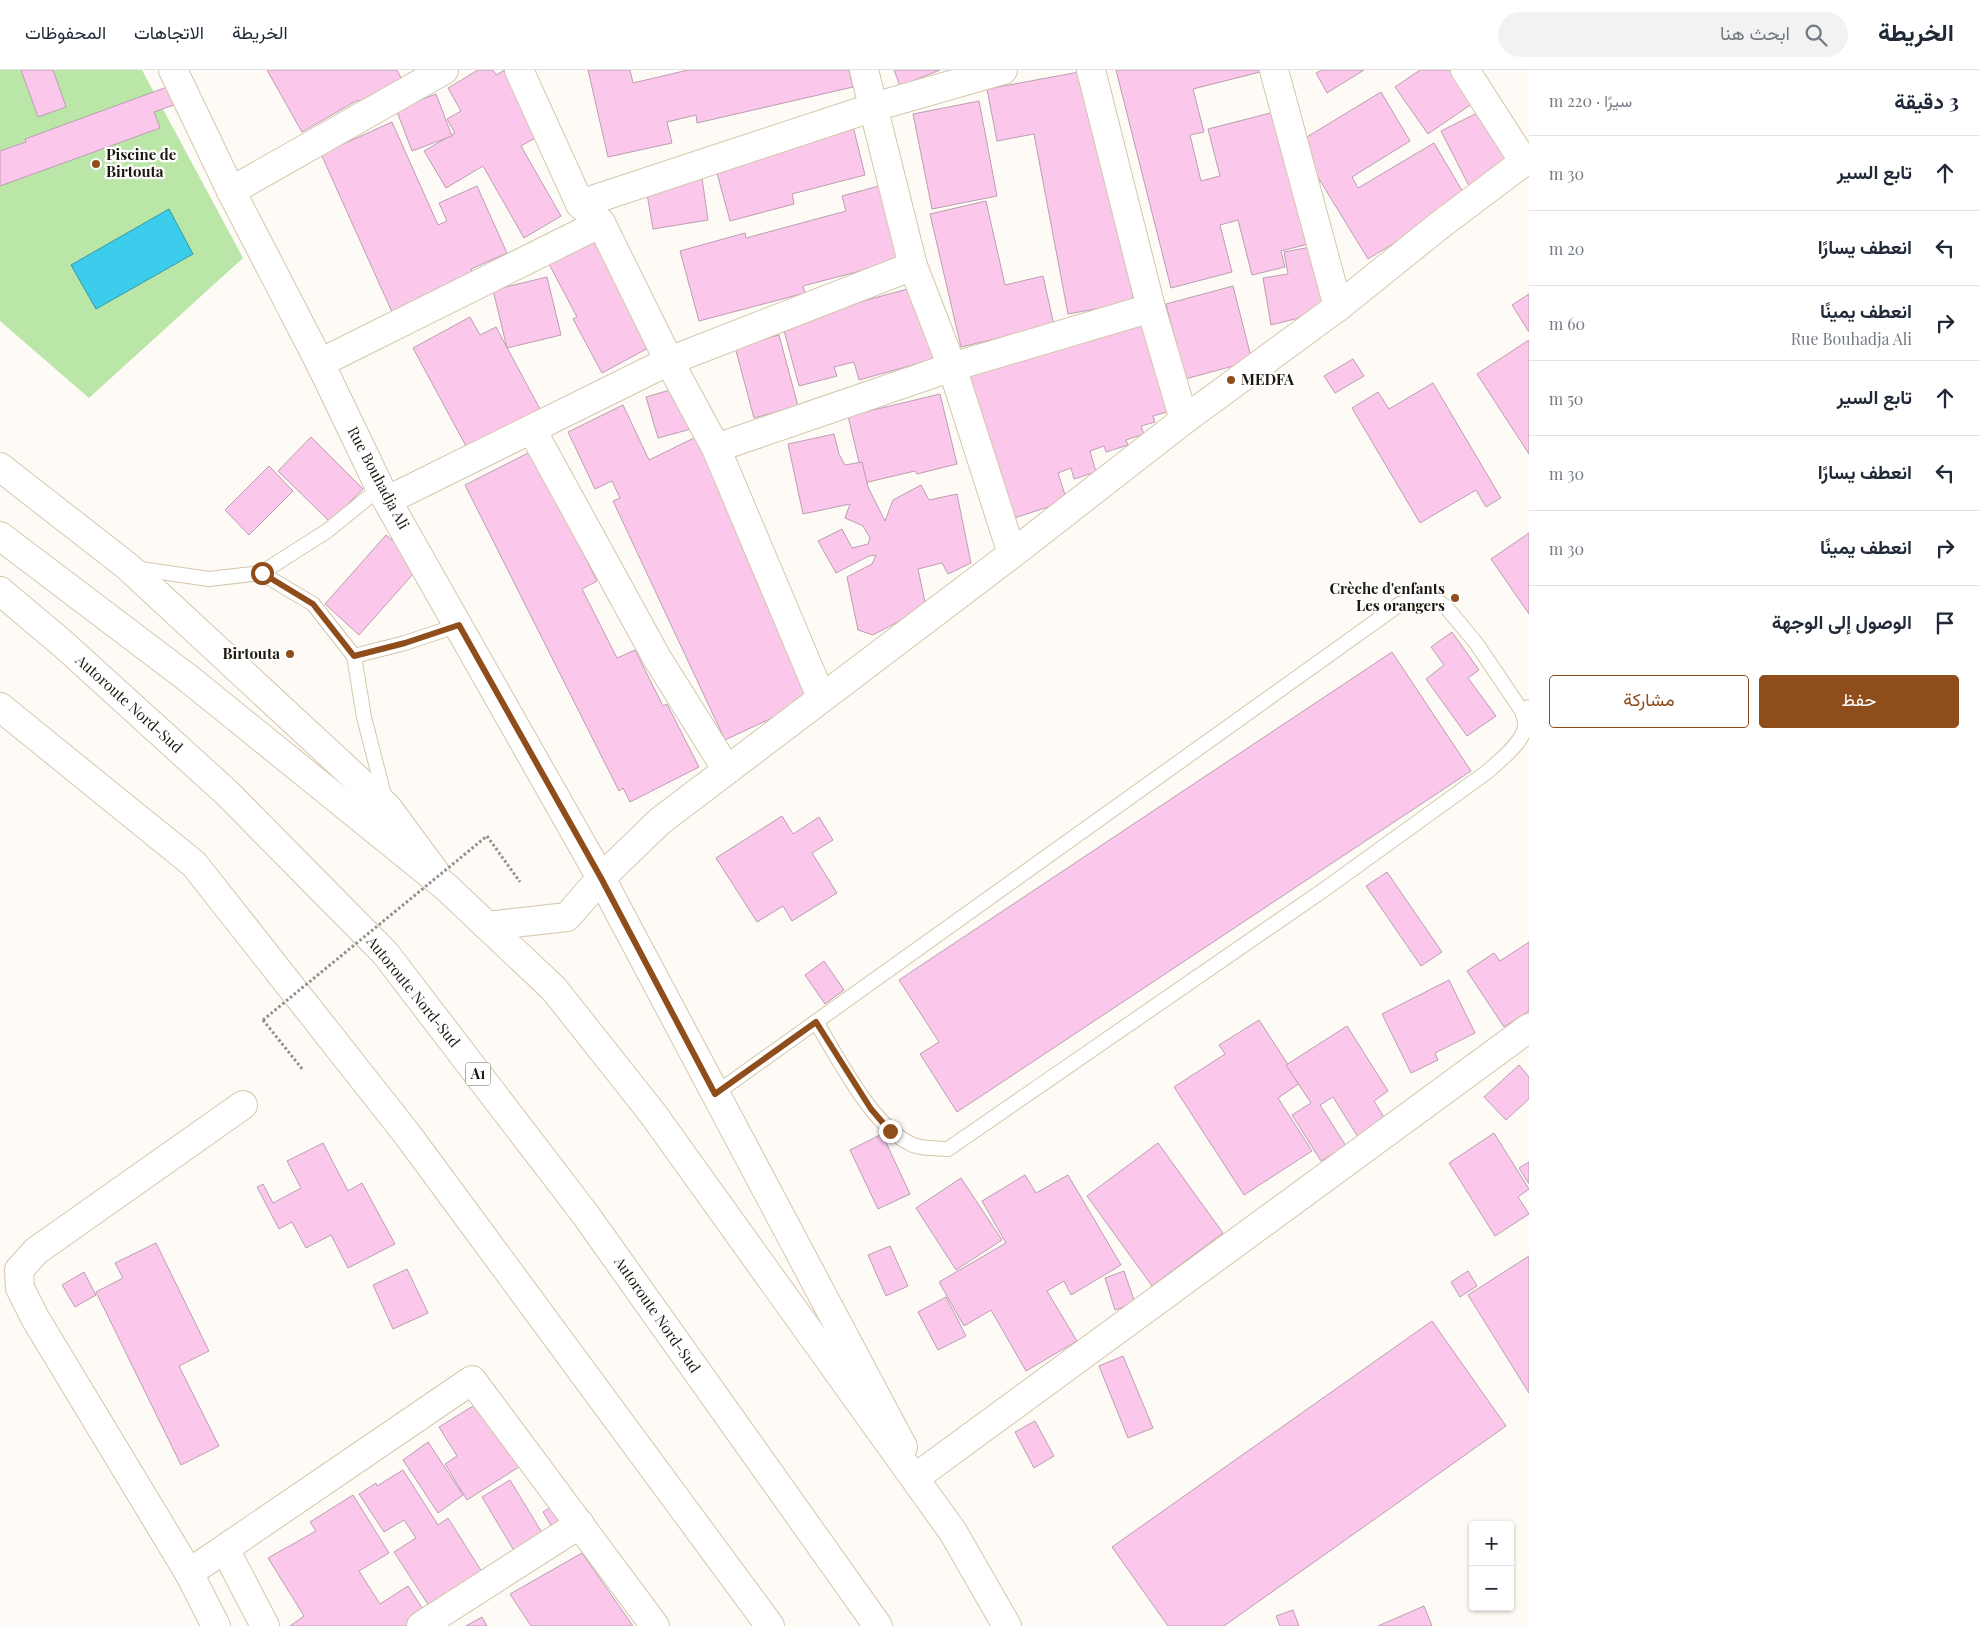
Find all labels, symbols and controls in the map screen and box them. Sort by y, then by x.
search box [1498,12,1848,57]
text: الخريطة [1878,15,1954,47]
text: ابحث هنا [1720,19,1790,45]
text: المحفوظات [25,20,106,44]
text: الاتجاهات [134,20,204,44]
text: الخريطة [232,20,288,44]
icon: search [1802,21,1830,49]
text: 3 دقيقة [1894,86,1959,114]
text: سيرًا · 220 m [1549,90,1632,111]
place label: Piscine de Birtouta [106,144,177,181]
marker: Piscine de Birtouta [90,158,102,170]
text: تابع السير [1837,158,1912,184]
icon: ahead [1931,159,1959,187]
text: 30 m [1549,163,1584,184]
text: انعطف يسارًا [1818,233,1912,259]
icon: left [1931,234,1959,262]
text: 20 m [1549,238,1584,259]
text: انعطف يمينًا [1820,297,1912,323]
icon: right [1931,309,1959,337]
text: 60 m [1549,313,1585,334]
text: Rue Bouhadja Ali [1791,328,1912,349]
place label: MEDFA [1241,369,1295,389]
marker: MEDFA [1225,374,1237,386]
text: تابع السير [1837,383,1912,409]
icon: ahead [1931,384,1959,412]
text: 50 m [1549,388,1583,409]
street label: Rue Bouhadja Ali [343,423,415,533]
text: انعطف يسارًا [1818,458,1912,484]
icon: left [1931,459,1959,487]
text: 30 m [1549,463,1584,484]
text: انعطف يمينًا [1820,533,1912,559]
icon: right [1931,534,1959,562]
text: 30 m [1549,538,1584,559]
route start [251,562,274,585]
place label: Crèche d'enfants Les orangers [1330,578,1445,615]
marker: Crèche d'enfants Les orangers [1449,592,1461,604]
text: الوصول إلى الوجهة [1772,608,1912,634]
icon: arrive [1931,609,1959,637]
place label: Birtouta [222,643,280,663]
marker: Birtouta [284,648,296,660]
street label: Autoroute Nord-Sud [71,649,188,757]
button: مشاركة [1549,675,1749,728]
button: حفظ [1759,675,1959,728]
street label: Autoroute Nord-Sud [362,931,465,1051]
road number: A1 [466,1062,490,1086]
route end [879,1120,902,1143]
street label: Autoroute Nord-Sud [610,1251,706,1377]
map controls [1469,1521,1514,1611]
button: + [1469,1521,1514,1566]
button: − [1469,1566,1514,1611]

